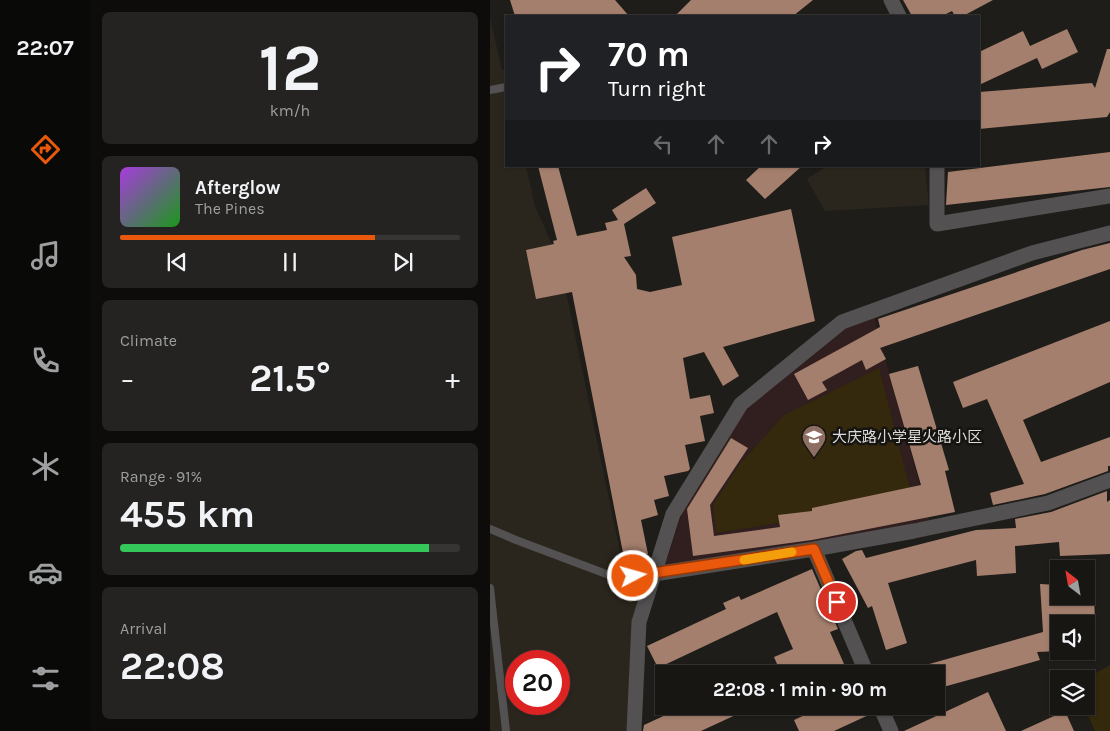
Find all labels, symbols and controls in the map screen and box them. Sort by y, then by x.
text: 12 [259,30,321,106]
text: 70 m [608,34,690,75]
text: 22:07 [16,35,74,61]
icon: right [525,35,590,100]
text: Turn right [608,76,706,102]
text: km/h [270,101,310,120]
icon: left [649,130,677,158]
icon: ahead [702,130,730,158]
icon: ahead [755,130,783,158]
icon: right [808,130,836,158]
icon: directions [28,132,63,167]
text: Afterglow [195,177,281,199]
text: The Pines [195,199,265,218]
icon: music [28,238,63,273]
icon: previous [163,248,191,276]
icon: pause [276,248,304,276]
icon: next [389,248,417,276]
text: Climate [120,331,177,350]
icon: phone [28,343,63,378]
text: 21.5° [249,356,331,401]
text: − [120,362,135,395]
text: + [445,362,460,395]
school or university icon: 大庆路小学星火路小区 [801,424,827,458]
place label: 大庆路小学星火路小区 [832,428,982,446]
icon: climate [28,449,63,484]
text: Range · 91% [120,467,202,486]
text: 455 km [120,492,255,537]
position arrow [606,549,658,601]
icon: car [28,555,63,590]
north arrow [1050,560,1095,605]
map controls [1050,560,1095,715]
pin [816,581,858,623]
icon: arrive [823,588,851,616]
button: sound [1050,615,1095,660]
text: Arrival [120,619,167,638]
text: 22:08 [120,644,225,689]
speed limit sign: 20 [505,650,570,715]
icon: filters [28,661,63,696]
button: layers [1050,670,1095,715]
text: 22:08 · 1 min · 90 m [713,679,887,701]

